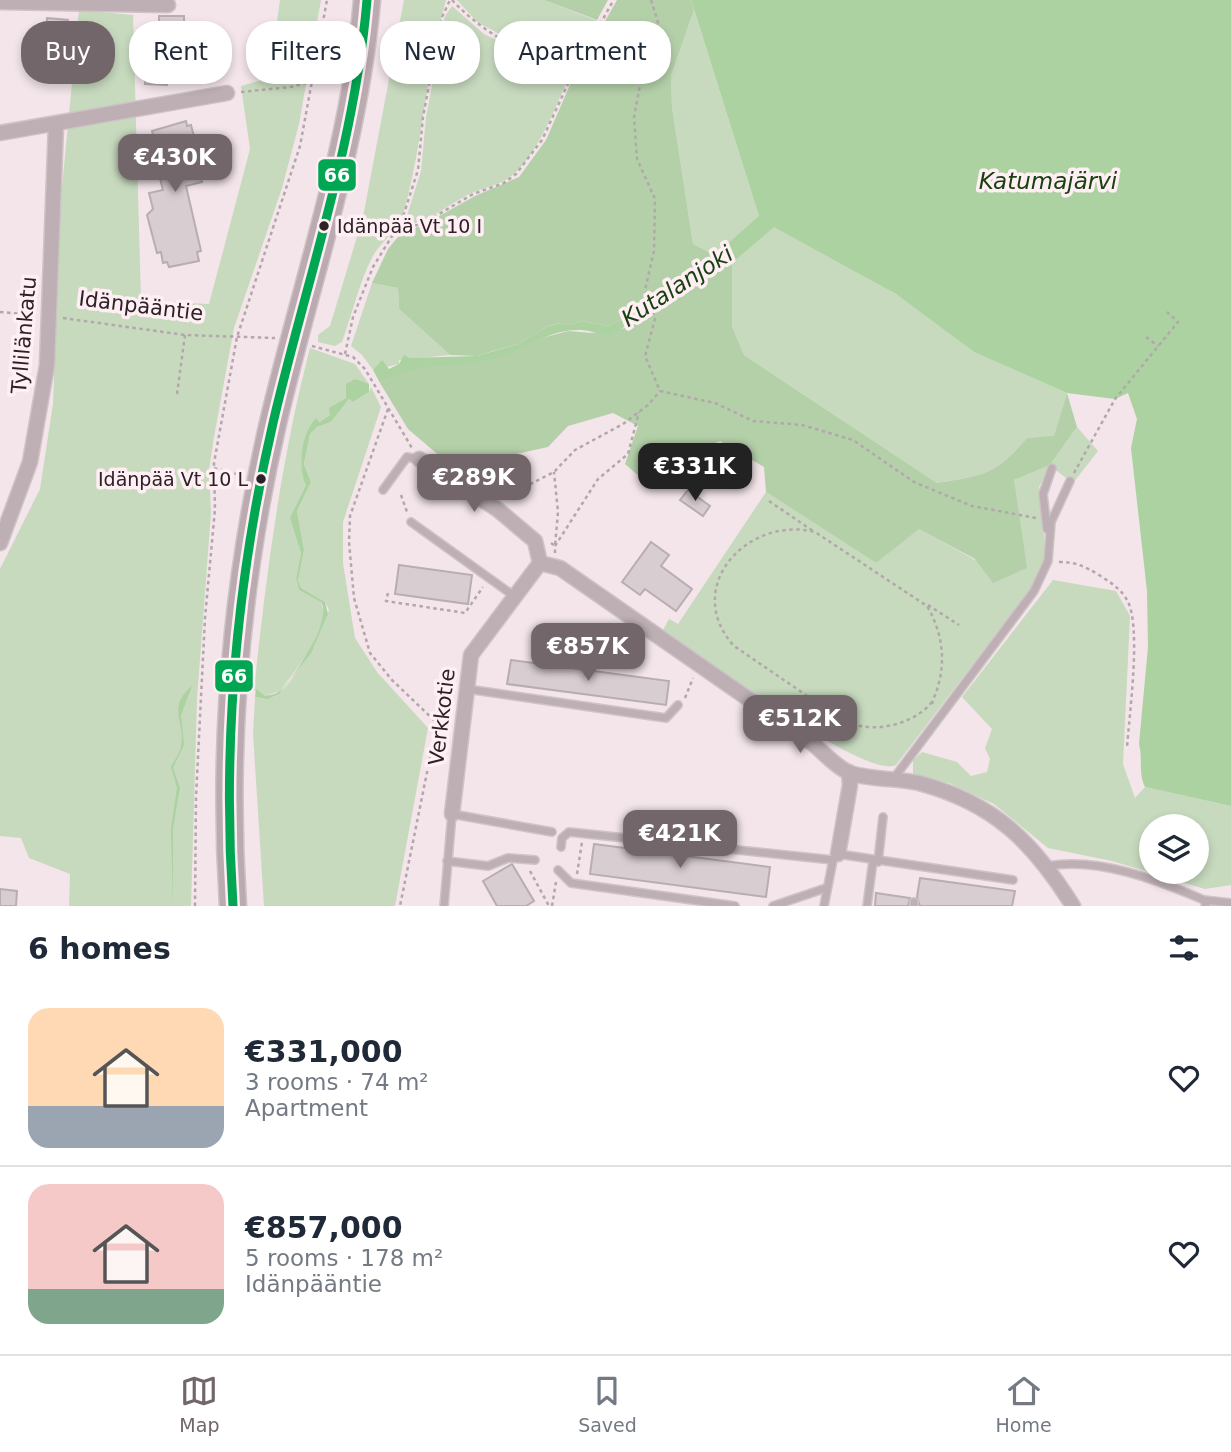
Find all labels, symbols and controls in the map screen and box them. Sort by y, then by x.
chip: Buy [21,21,115,84]
chip: Rent [129,21,232,84]
chip: Filters [246,21,366,84]
chip: New [380,21,480,84]
chip: Apartment [494,21,671,84]
pin: €430K [126,134,224,194]
text: €430K [134,144,216,170]
line badge: 66 [317,158,357,192]
text: 66 [324,164,350,186]
water label: Katumajärvi [979,168,1118,194]
place label: Idänpää Vt 10 I [337,215,482,237]
marker: Idänpää Vt 10 I [317,219,331,233]
water label: Kutalanjoki [617,240,738,332]
street label: Tyllilänkatu [7,275,41,396]
street label: Idänpääntie [77,286,205,326]
pin: €331K [646,444,744,503]
text: €331K [654,453,736,479]
pin: €289K [425,454,523,514]
text: €289K [433,464,515,490]
place label: Idänpää Vt 10 L [98,468,248,490]
marker: Idänpää Vt 10 L [254,472,268,486]
pin: €857K [539,624,637,683]
text: €857K [547,633,629,659]
line badge: 66 [214,659,254,693]
text: 66 [221,665,247,687]
street label: Verkkotie [424,667,460,767]
pin: €512K [751,696,849,755]
text: €512K [759,705,841,731]
pin: €421K [631,810,729,870]
map controls [1139,814,1209,884]
button: layers [1139,814,1209,884]
text: €421K [639,820,721,846]
icon: filters [1165,929,1203,967]
text: 6 homes [28,931,171,966]
text: €331,000 [245,1034,403,1069]
icon: home [84,1036,168,1120]
icon: heart [1165,1059,1203,1097]
text: 3 rooms · 74 m² [245,1069,429,1095]
text: Apartment [245,1095,368,1121]
text: €857,000 [245,1210,403,1245]
icon: home [84,1212,168,1296]
icon: heart [1165,1235,1203,1273]
text: 5 rooms · 178 m² [245,1245,443,1271]
text: Idänpääntie [245,1271,382,1297]
tab: Map [179,1372,219,1436]
tab: Saved [578,1372,637,1436]
tab: Home [996,1372,1052,1436]

